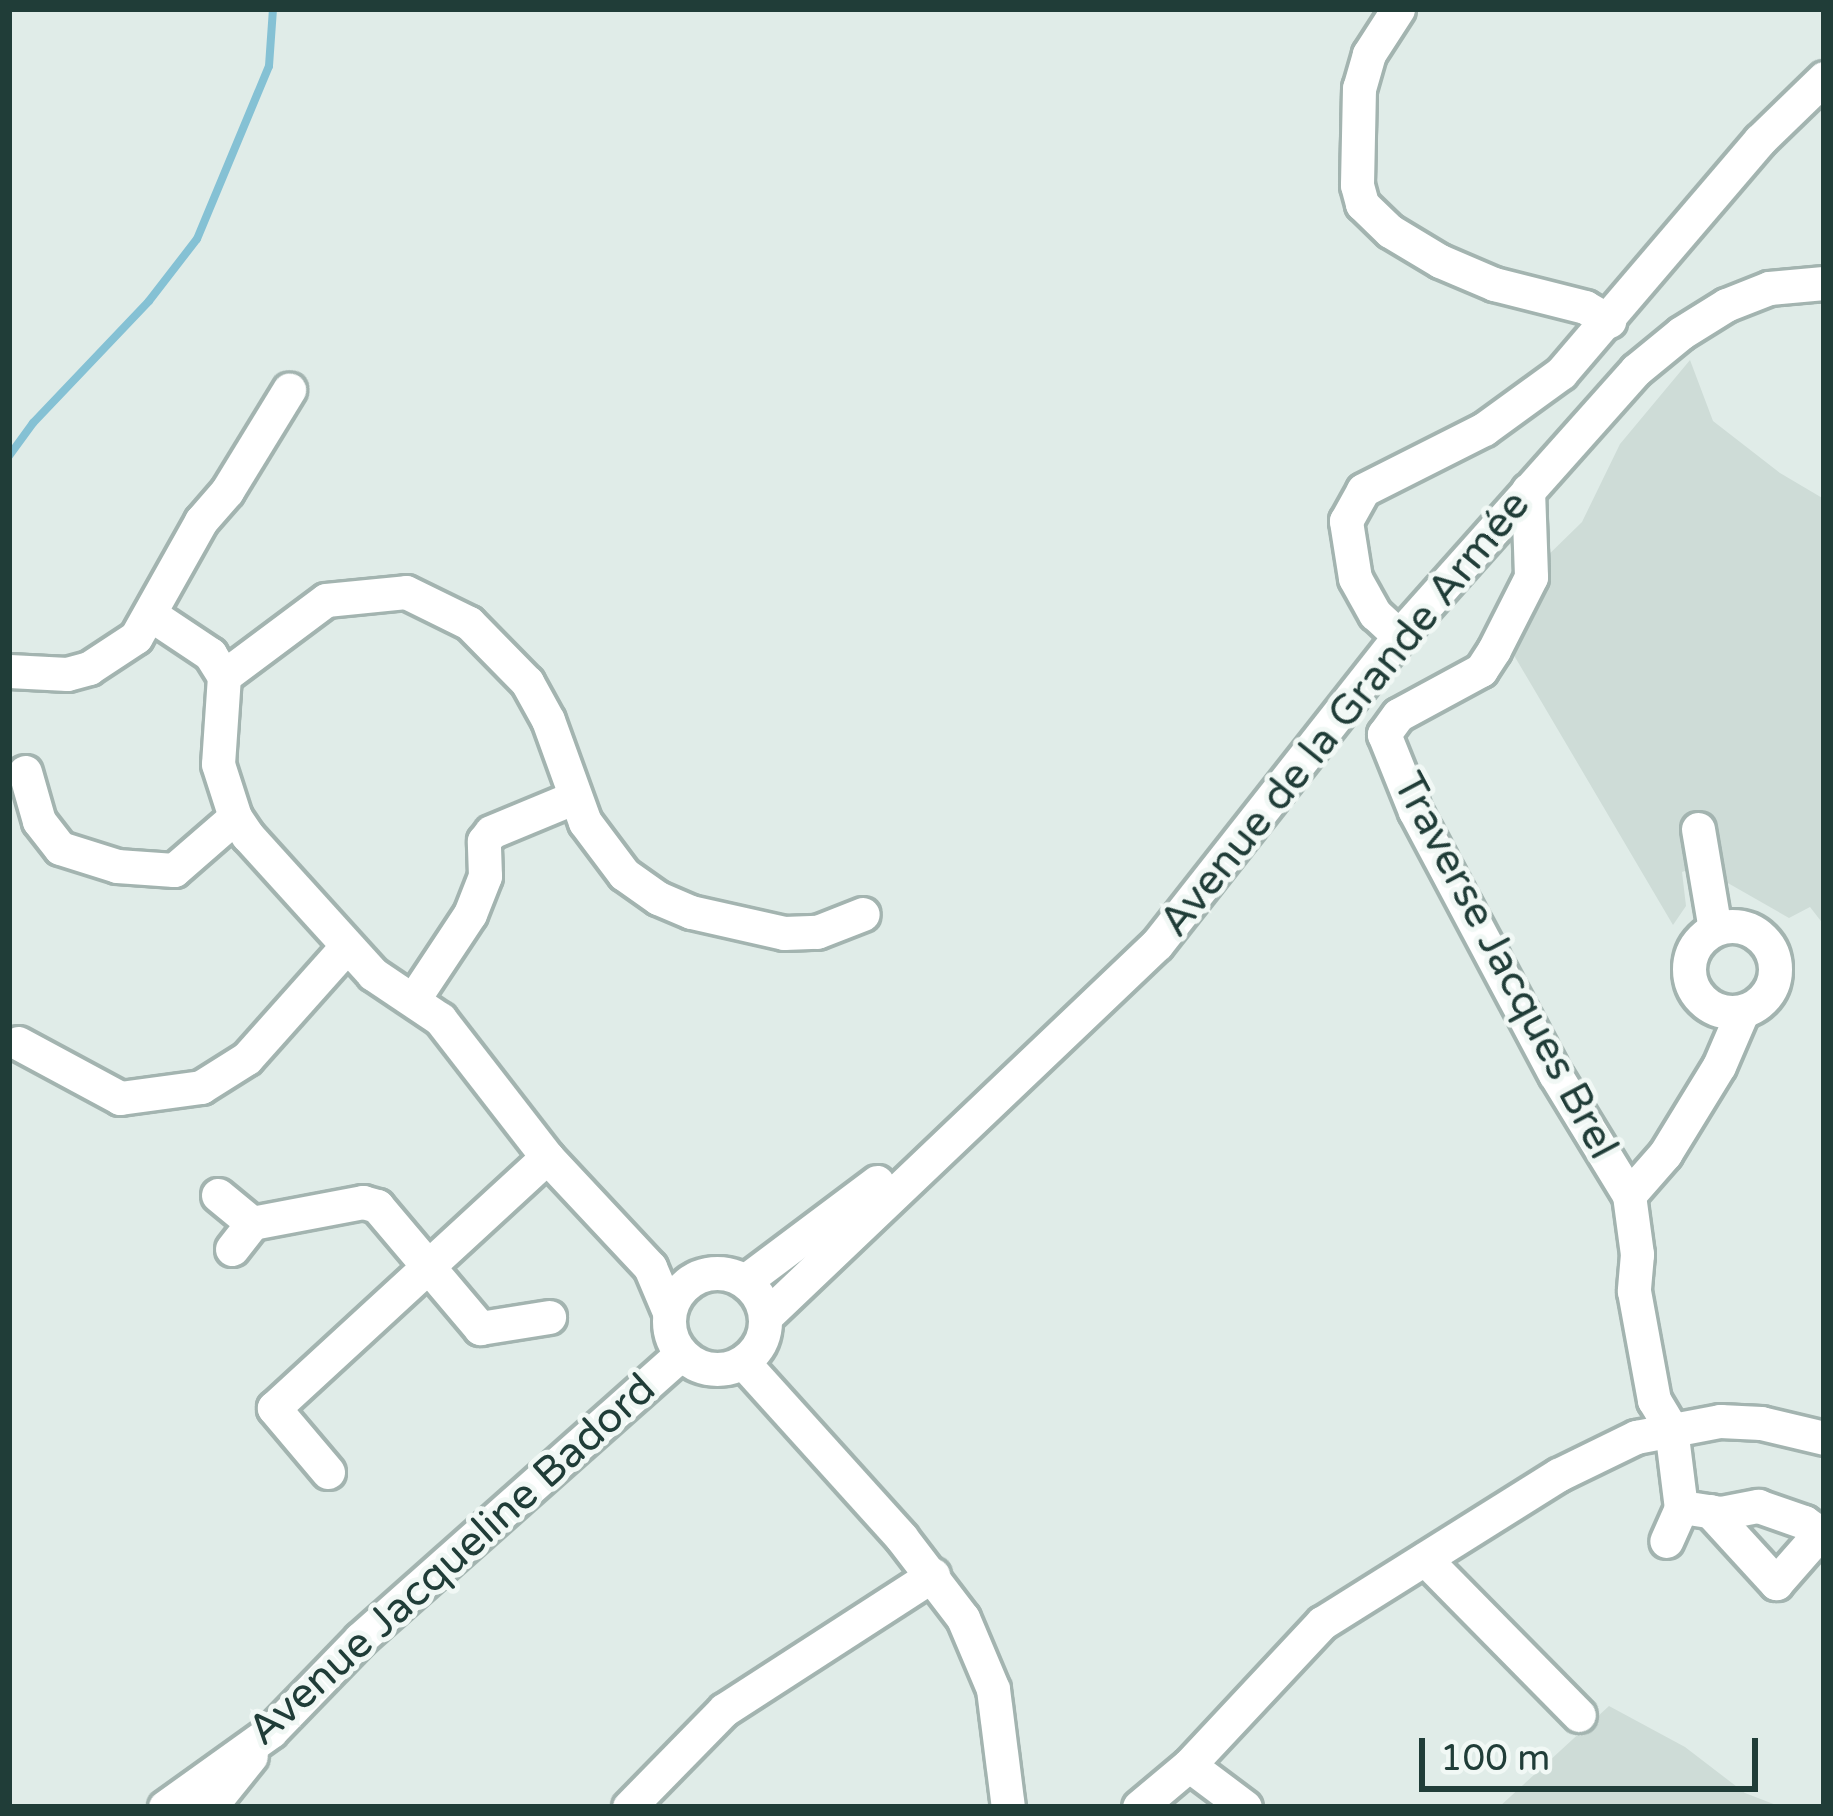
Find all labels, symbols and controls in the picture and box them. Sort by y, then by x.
street label: Avenue de la Grande Armée [1150,481,1540,947]
street label: Traverse Jacques Brel [1382,764,1628,1168]
street label: Avenue Jacqueline Badord [238,1364,666,1756]
scale bar [1425,1714,1764,1788]
text: 100 m [1440,1737,1550,1780]

